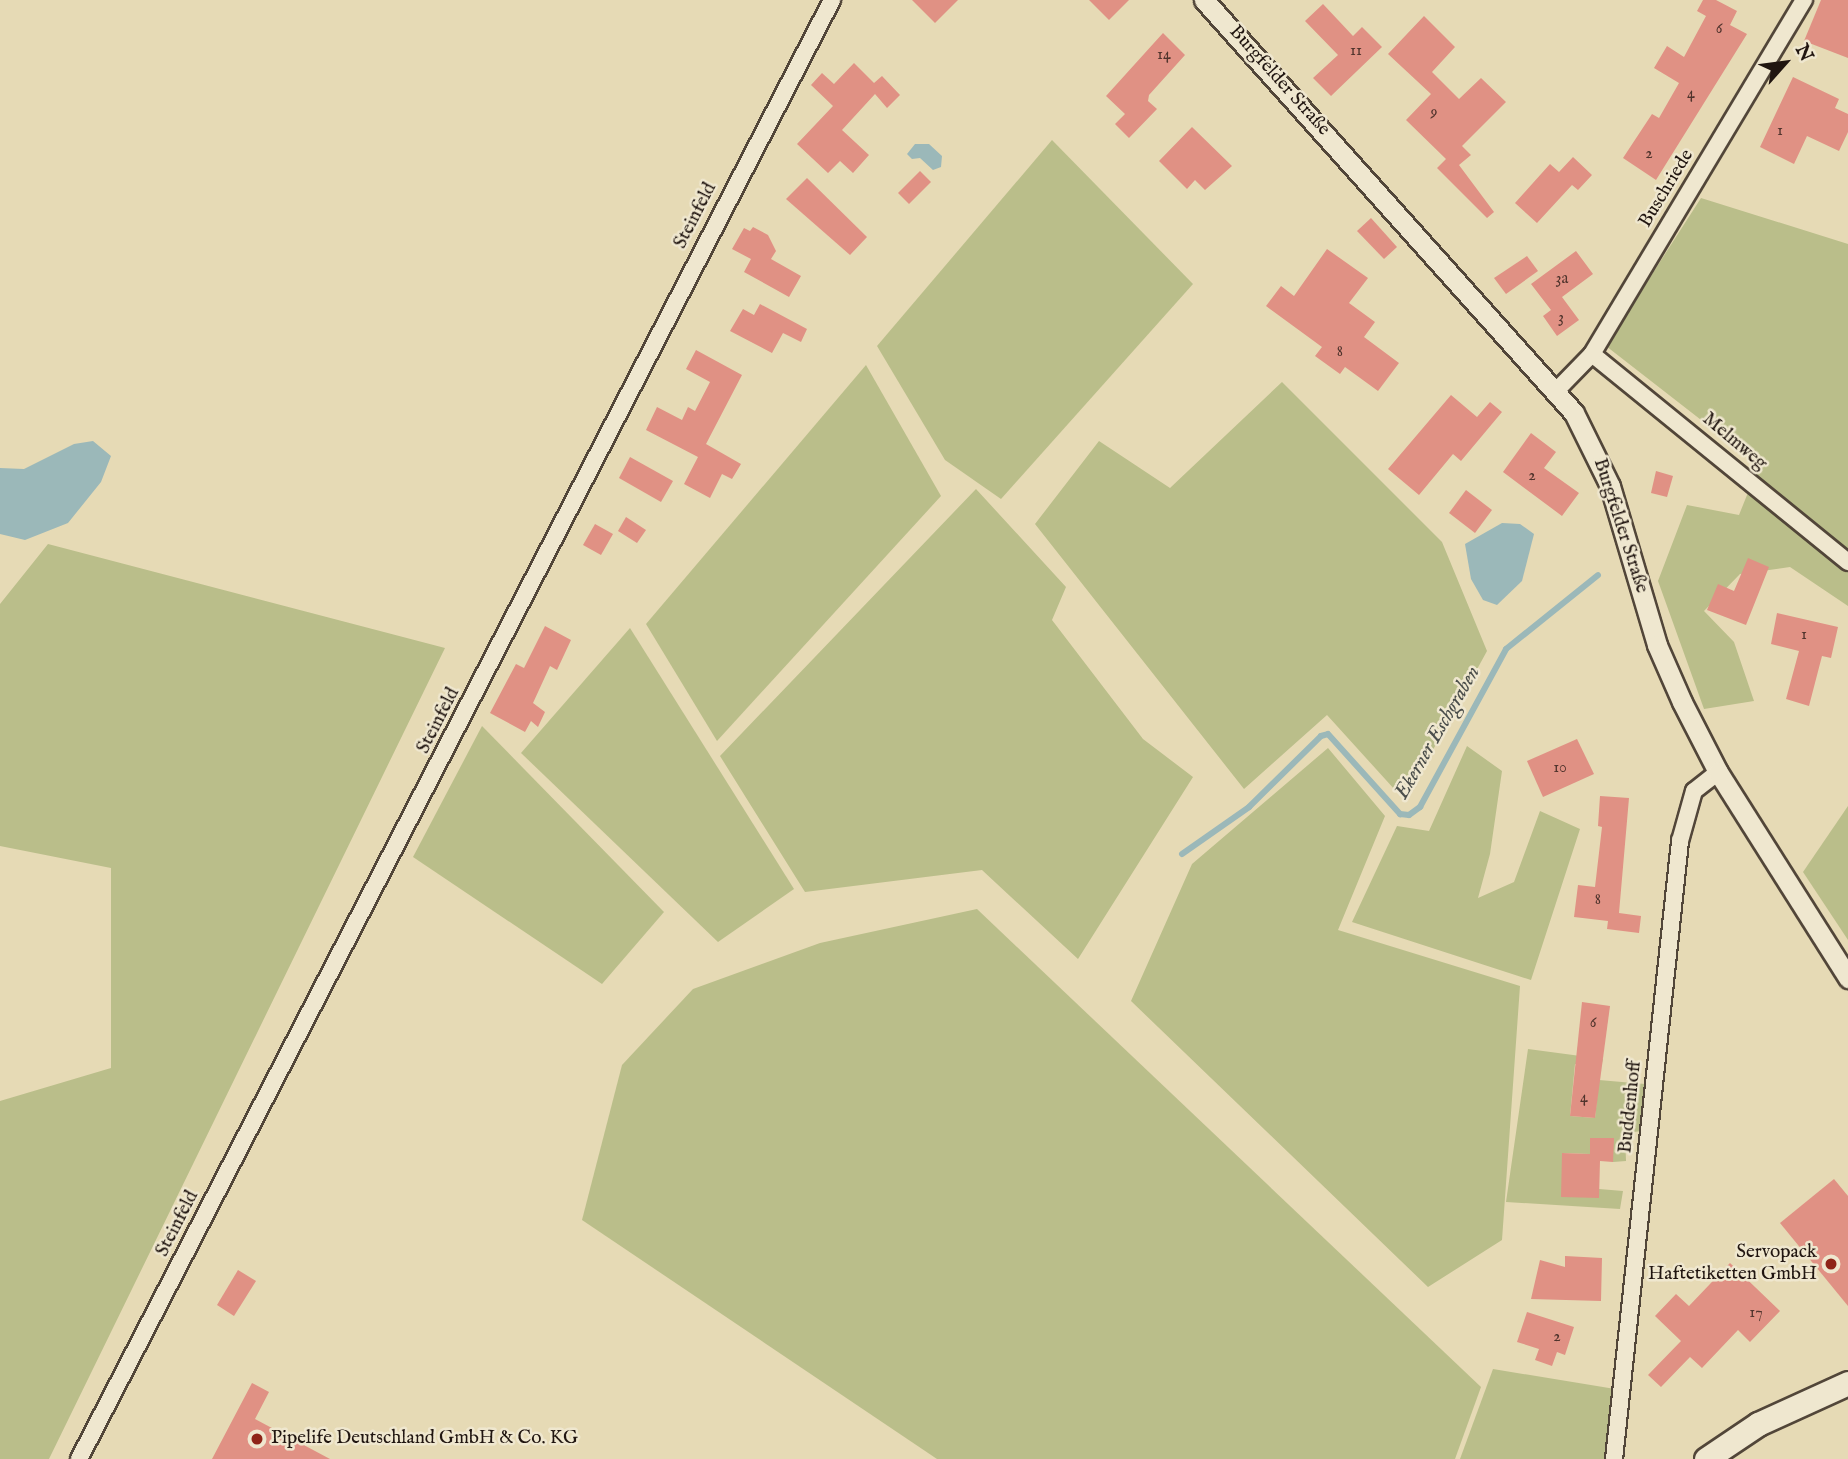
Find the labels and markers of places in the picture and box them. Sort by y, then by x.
place label: Servopack Haftetiketten GmbH [1648,1242,1817,1286]
marker: Servopack Haftetiketten GmbH [1823,1256,1839,1272]
place label: Pipelife Deutschland GmbH & Co. KG [271,1428,578,1450]
marker: Pipelife Deutschland GmbH & Co. KG [249,1431,265,1447]

